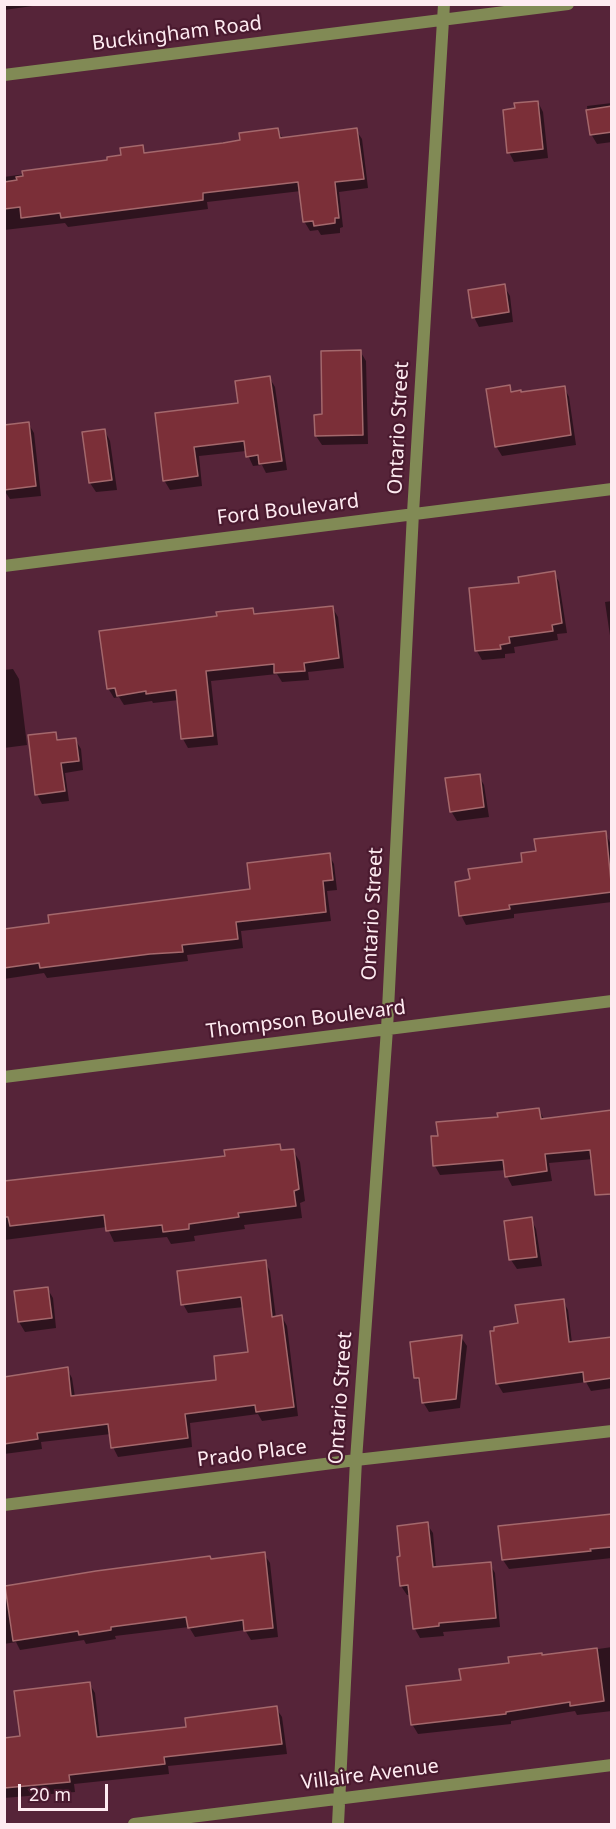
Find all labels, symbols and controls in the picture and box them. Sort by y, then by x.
street label: Buckingham Road [91,12,263,56]
street label: Ontario Street [384,361,414,495]
street label: Ford Boulevard [216,489,360,531]
street label: Ontario Street [358,847,388,981]
street label: Thompson Boulevard [205,996,407,1044]
street label: Ontario Street [324,1331,358,1465]
street label: Prado Place [196,1435,308,1473]
street label: Villaire Avenue [300,1755,440,1795]
scale bar [21,1772,111,1810]
text: 20 m [29,1782,71,1806]

